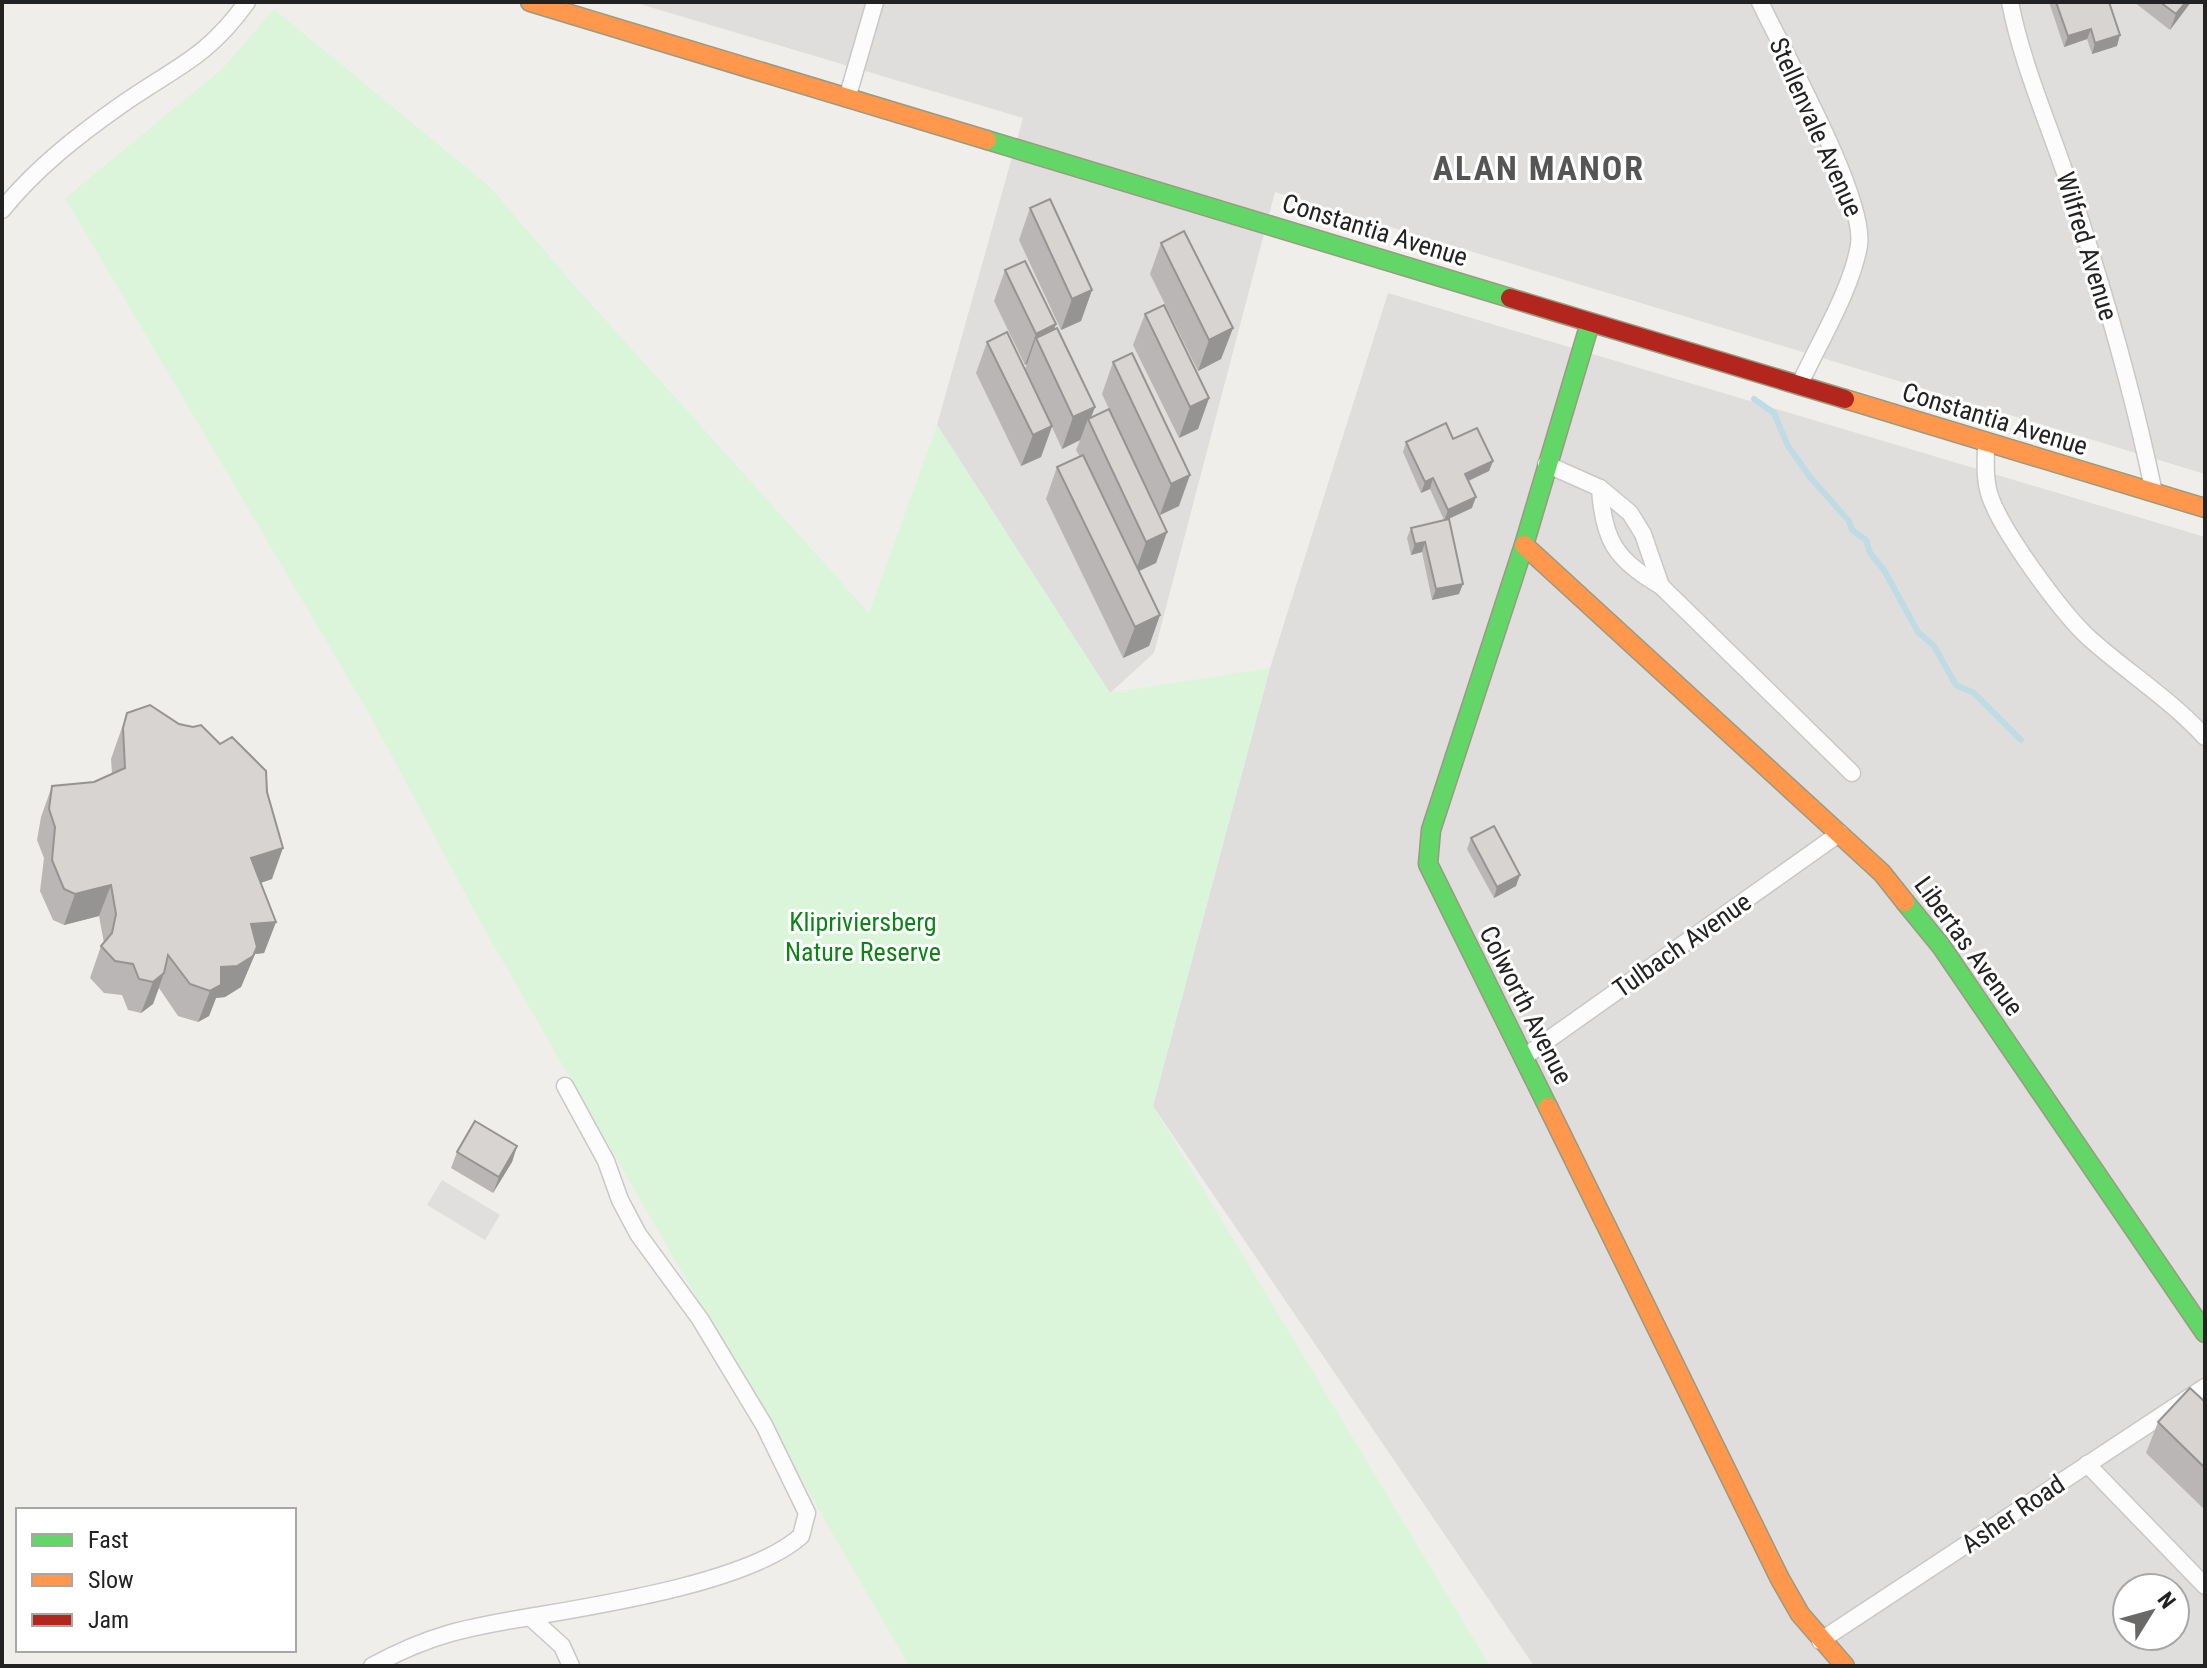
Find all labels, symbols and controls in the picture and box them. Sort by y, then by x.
street label: Stellenvale Avenue [1763,33,1869,221]
district label: ALAN MANOR [1433,148,1645,188]
street label: Wilfred Avenue [2050,168,2124,324]
street label: Constantia Avenue [1279,188,1471,272]
street label: Constantia Avenue [1899,377,2091,461]
street label: Libertas Avenue [1908,871,2030,1021]
street label: Tulbach Avenue [1607,886,1757,1004]
park label: Klipriviersberg Nature Reserve [785,907,941,967]
street label: Colworth Avenue [1473,921,1579,1089]
street label: Asher Road [1956,1469,2070,1559]
legend [16,1508,296,1652]
text: Fast [88,1526,129,1554]
text: Slow [88,1566,134,1594]
north arrow [2111,1572,2191,1652]
text: N [2153,1587,2181,1613]
text: Jam [88,1606,129,1634]

